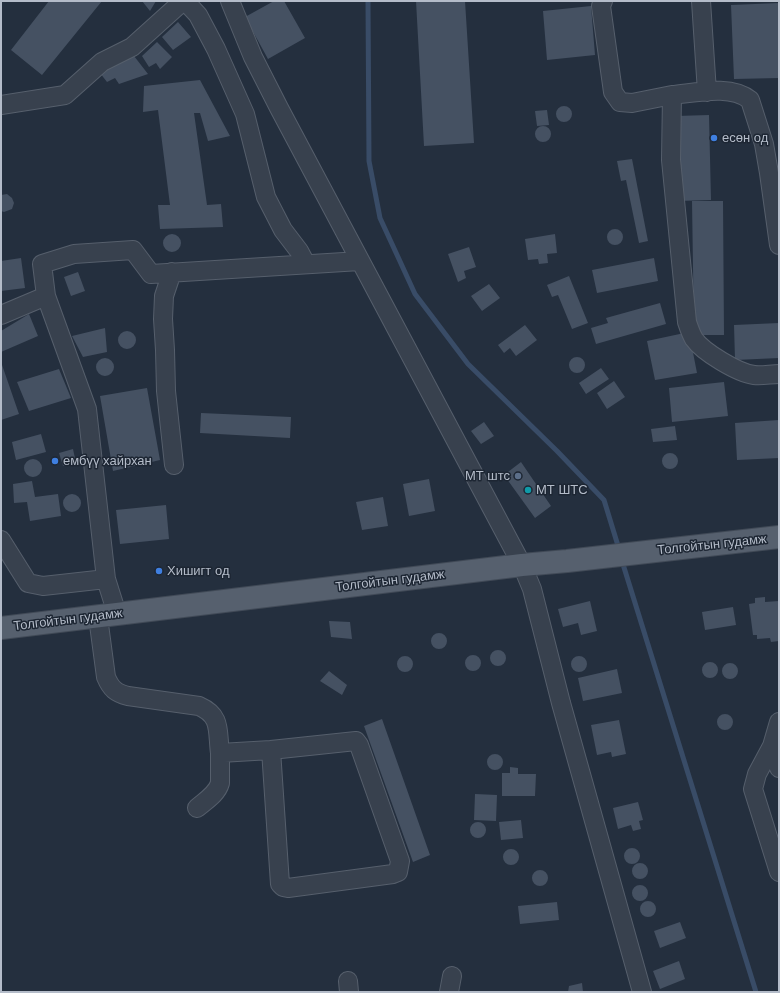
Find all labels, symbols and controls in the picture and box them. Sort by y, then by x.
place label: есөн од [722,130,768,146]
marker: есөн од [709,133,719,143]
place label: ембүү хайрхан [63,453,152,469]
marker: ембүү хайрхан [50,456,60,466]
place label: МТ штс [465,468,510,484]
marker: МТ штс [513,471,523,481]
place label: MТ ШТС [536,482,588,498]
marker: MТ ШТС [523,485,533,495]
street label: Толгойтын гудамж [657,532,767,558]
place label: Хишигт од [167,563,229,579]
marker: Хишигт од [154,566,164,576]
street label: Толгойтын гудамж [335,567,445,595]
street label: Толгойтын гудамж [13,606,123,634]

